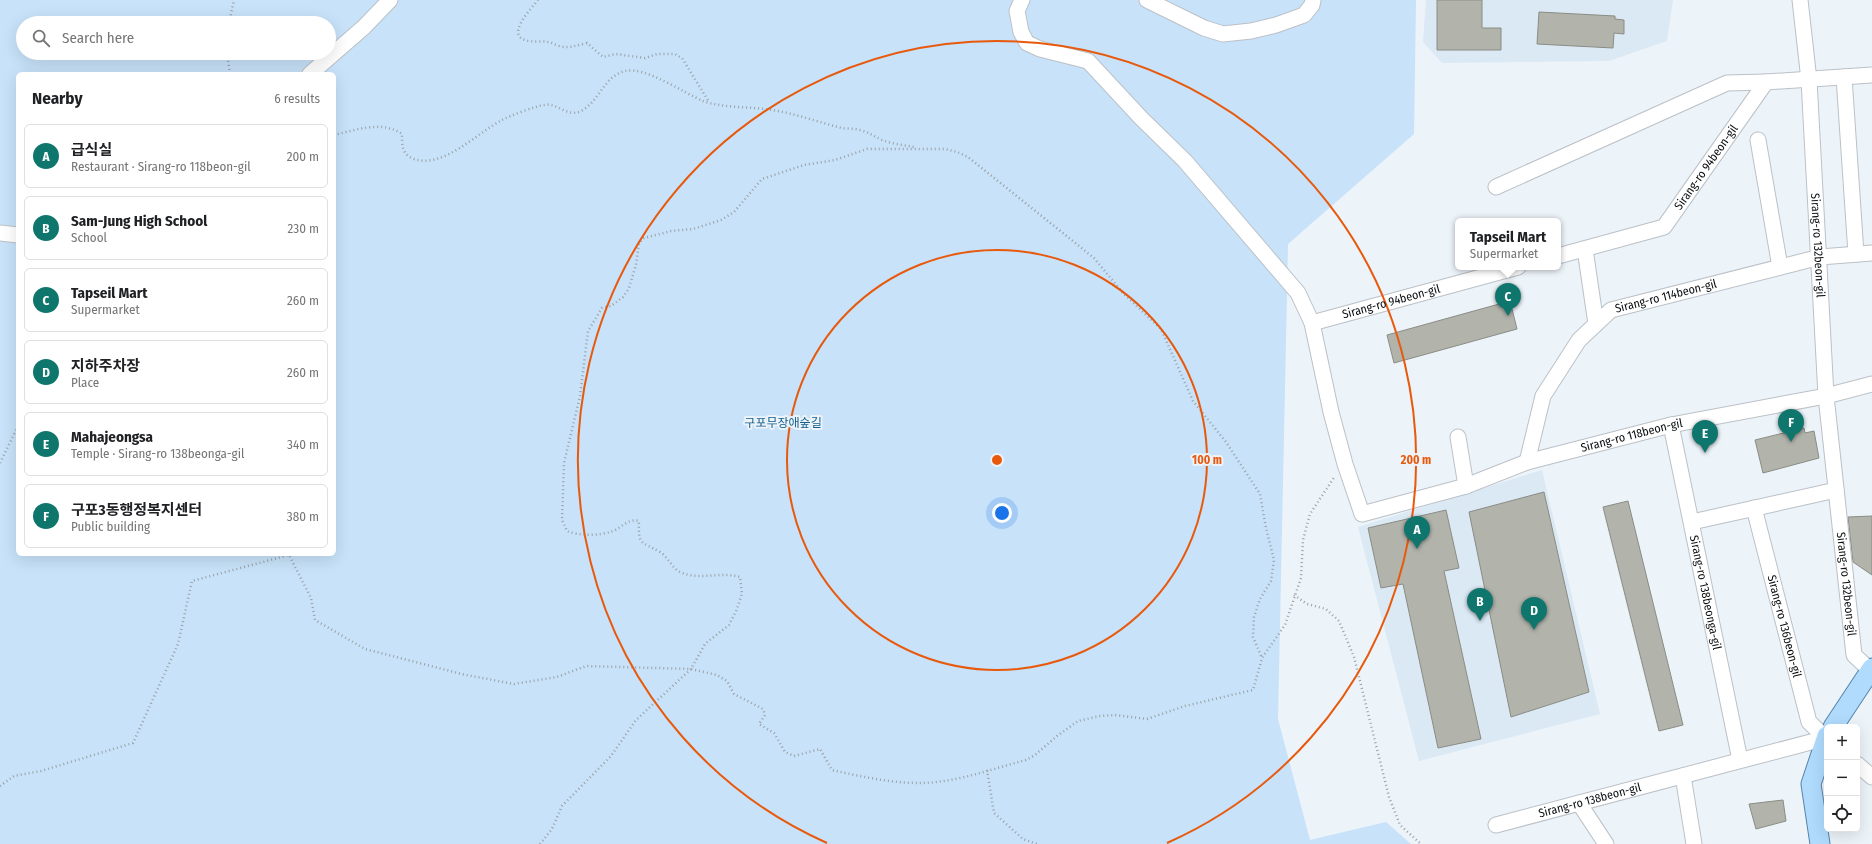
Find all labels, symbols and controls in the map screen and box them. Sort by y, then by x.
search box [16,16,336,60]
icon: search [30,27,52,49]
text: Search here [62,29,134,47]
text: Nearby [32,88,83,109]
text: 6 results [274,91,320,106]
street label: Sirang-ro 94beon-gil [1671,122,1741,212]
text: 급식실 [71,141,112,159]
text: A [42,149,50,164]
text: 200 m [287,149,319,164]
text: Restaurant · Sirang-ro 118beon-gil [71,159,251,174]
street label: Sirang-ro 132beon-gil [1808,193,1828,298]
text: Sam-Jung High School [71,212,207,230]
popup [1455,218,1561,270]
text: B [42,221,50,236]
text: 230 m [288,221,319,236]
text: Tapseil Mart [1470,228,1546,246]
text: School [71,230,107,245]
text: Supermarket [1470,246,1538,261]
street label: Sirang-ro 114beon-gil [1614,276,1718,316]
street label: Sirang-ro 94beon-gil [1341,282,1442,321]
pin: C [1495,283,1521,316]
text: Tapseil Mart [71,284,148,302]
text: C [43,293,49,308]
text: 260 m [287,293,319,308]
text: Supermarket [71,302,140,317]
text: 지하주차장 [71,357,140,375]
text: D [42,365,50,380]
text: 260 m [287,365,319,380]
text: Place [71,375,99,390]
pin: F [1778,409,1804,442]
park label: 구포무장애숲길 [744,416,822,430]
street label: Sirang-ro 118beon-gil [1579,416,1684,455]
pin: E [1692,420,1718,453]
text: Mahajeongsa [71,428,153,446]
text: E [43,437,49,452]
text: 340 m [287,437,319,452]
text: Temple · Sirang-ro 138beonga-gil [71,446,244,461]
centre of rings [990,453,1004,467]
text: 100 m [1192,453,1222,467]
text: 200 m [1400,453,1431,467]
text: 구포3동행정복지센터 [71,501,202,519]
your location [992,503,1012,523]
text: F [43,509,49,524]
text: 380 m [287,509,319,524]
pin: A [1404,516,1430,549]
text: Public building [71,519,150,534]
street label: Sirang-ro 132beon-gil [1834,531,1859,637]
street label: Sirang-ro 138beonga-gil [1687,534,1724,651]
street label: Sirang-ro 136beon-gil [1764,573,1804,679]
pin: B [1467,588,1493,621]
pin: D [1521,597,1547,630]
map controls [1824,724,1860,832]
button: + [1824,724,1860,760]
button: − [1824,760,1860,796]
street label: Sirang-ro 138beon-gil [1537,780,1643,820]
button: locate [1824,796,1860,832]

